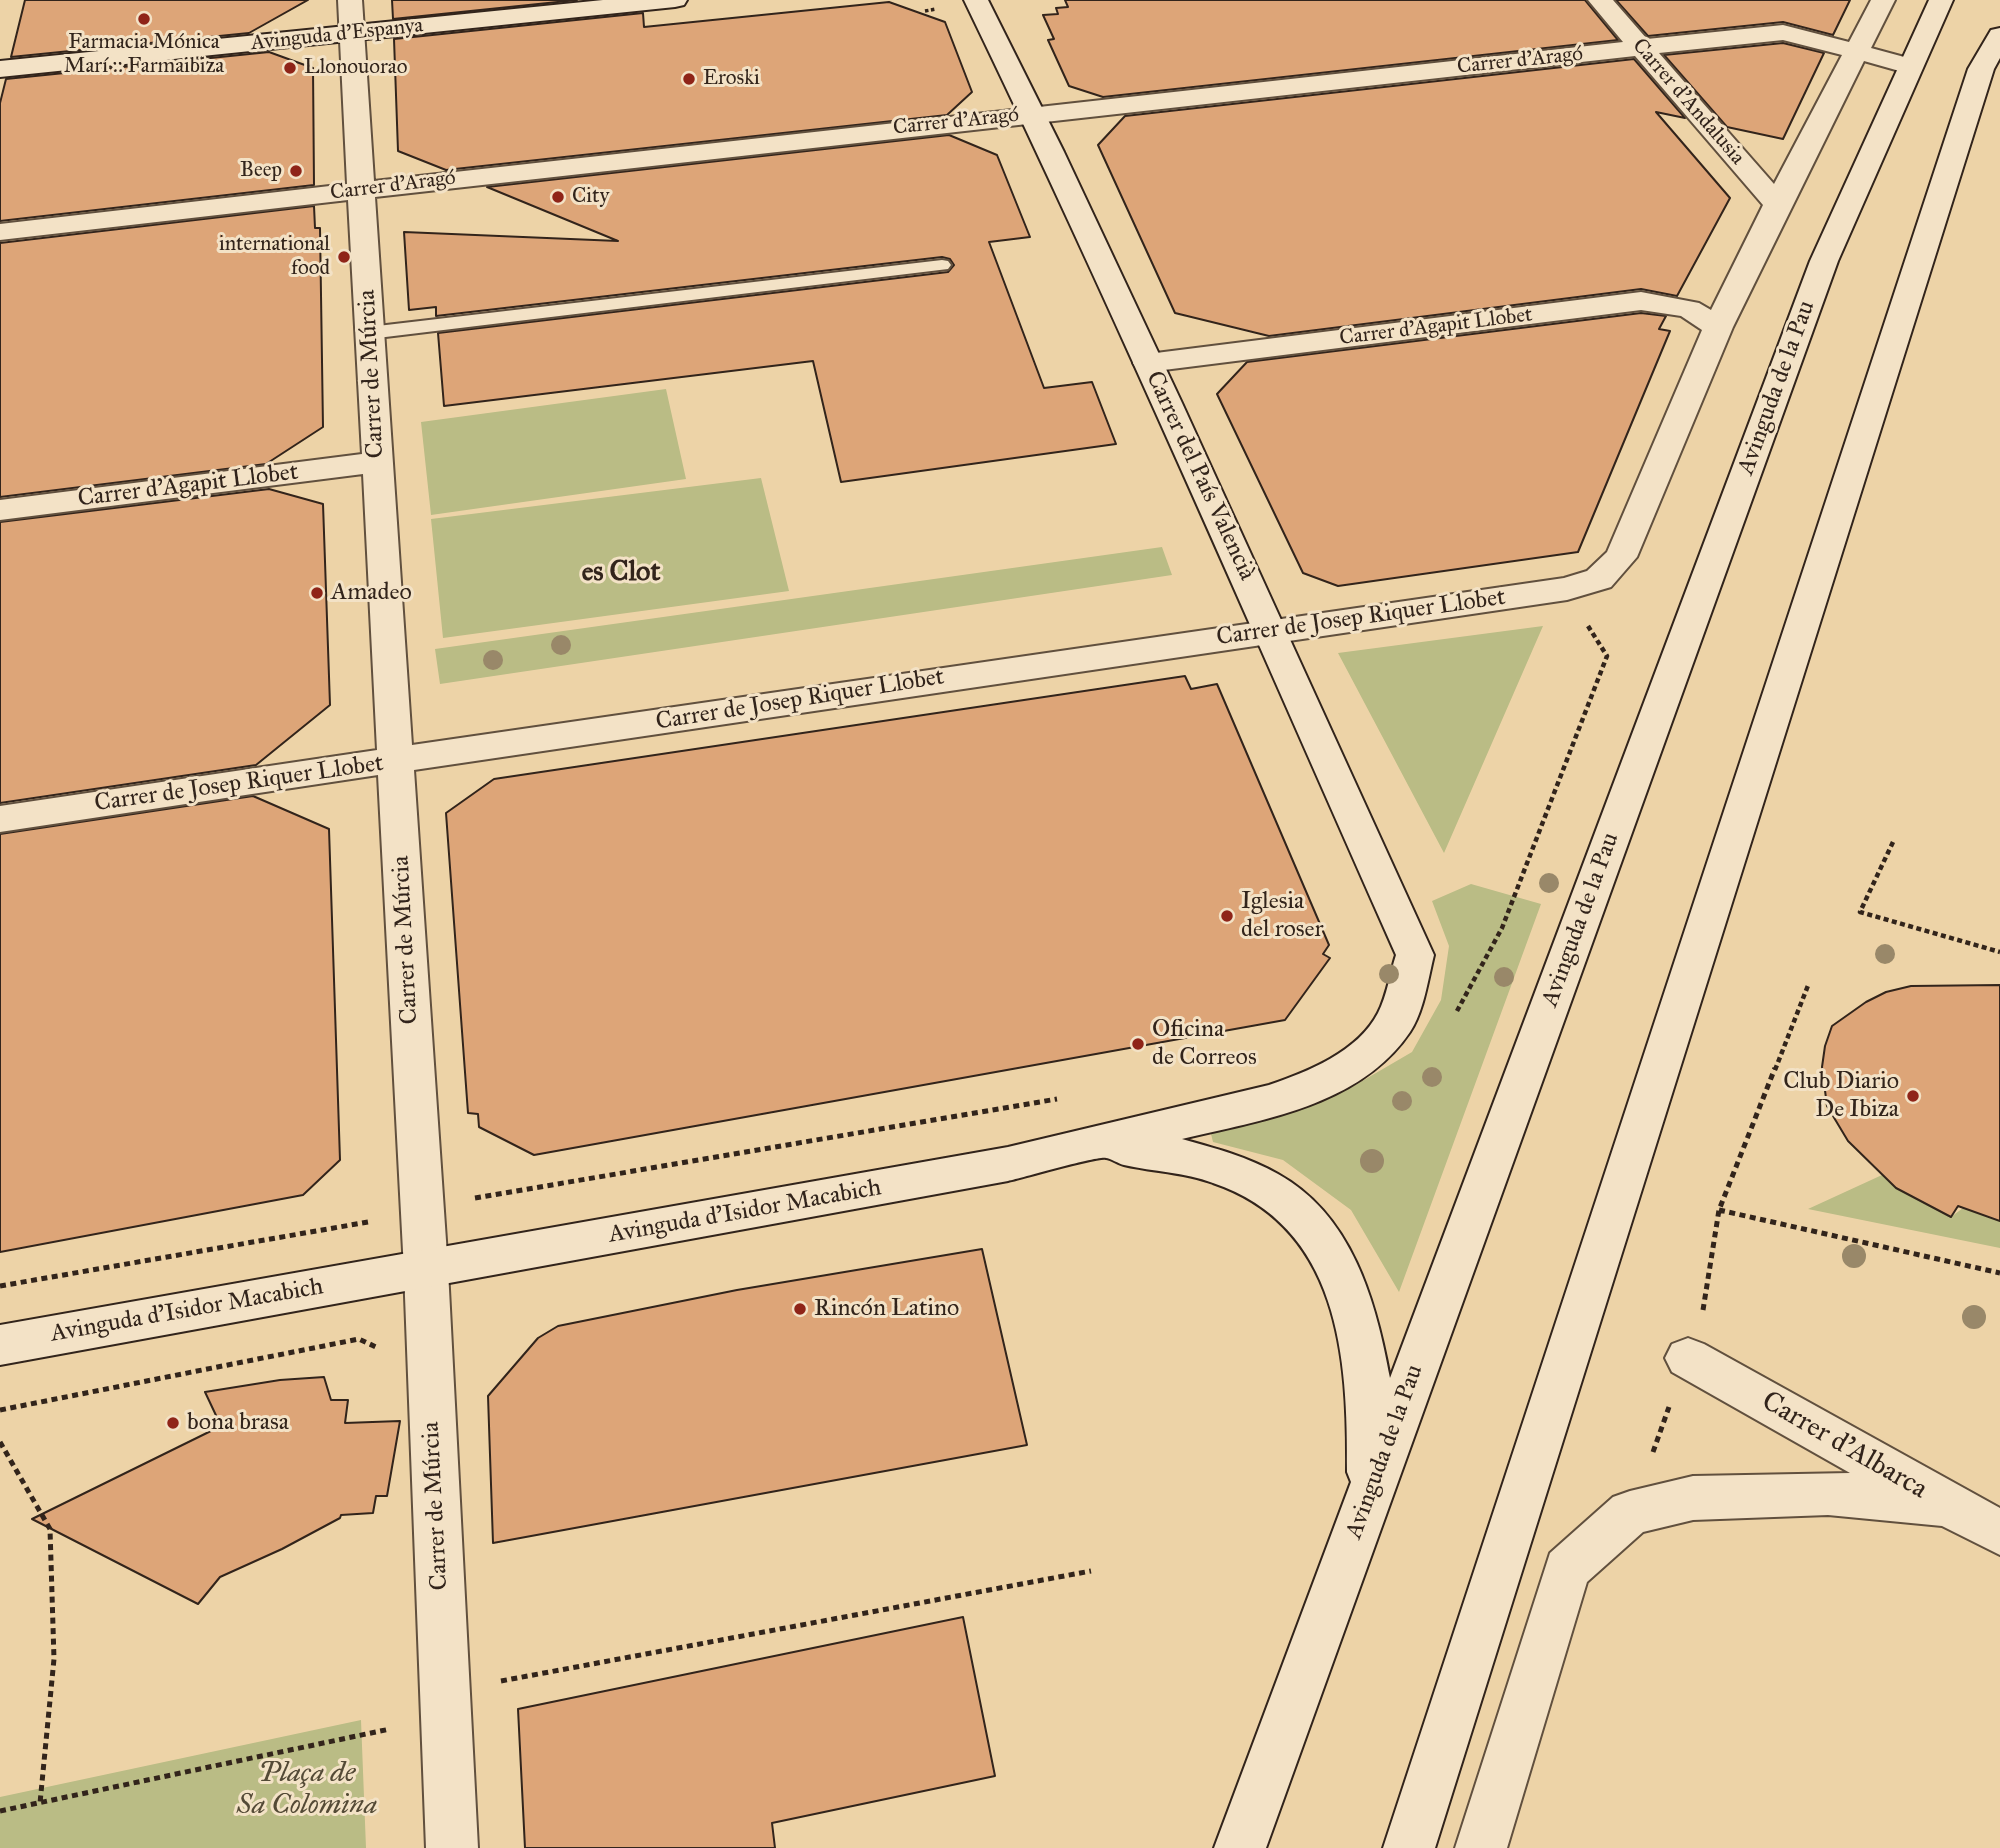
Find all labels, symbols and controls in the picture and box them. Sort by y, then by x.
marker: Farmacia Mónica Marí :: Farmaibiza [136,11,152,27]
street label: Avinguda d'Espanya [250,13,424,57]
place label: Farmacia Mónica Marí :: Farmaibiza [64,30,224,80]
street label: Carrer d'Andalusia [1626,34,1750,170]
street label: Carrer d'Aragó [1456,42,1584,80]
place label: Llonouorao [304,55,407,81]
marker: Llonouorao [282,60,298,76]
place label: Eroski [703,66,760,92]
marker: Eroski [681,71,697,87]
street label: Carrer d'Aragó [892,103,1020,141]
place label: Beep [240,158,282,184]
marker: Beep [288,163,304,179]
street label: Carrer d'Aragó [329,166,457,206]
place label: City [572,184,609,210]
marker: City [550,189,566,205]
place label: international food [219,232,330,282]
marker: international food [336,249,352,265]
street label: Carrer de Múrcia [353,289,391,459]
street label: Avinguda de la Pau [1732,297,1822,479]
street label: Carrer d'Agapit Llobet [1338,303,1534,351]
street label: Carrer del País Valencià [1139,367,1261,585]
street label: Carrer d'Agapit Llobet [76,458,300,514]
district label: es Clot [582,556,660,590]
place label: Amadeo [331,579,412,607]
street label: Carrer de Josep Riquer Llobet [1215,583,1507,653]
marker: Amadeo [309,585,325,601]
street label: Carrer de Josep Riquer Llobet [654,663,946,737]
street label: Carrer de Josep Riquer Llobet [93,749,385,819]
street label: Avinguda de la Pau [1536,829,1626,1011]
street label: Carrer de Múrcia [387,855,425,1025]
place label: Iglesia del roser [1241,888,1324,944]
marker: Iglesia del roser [1219,908,1235,924]
place label: Oficina de Correos [1152,1016,1257,1072]
marker: Oficina de Correos [1130,1036,1146,1052]
place label: Club Diario De Ibiza [1783,1068,1899,1124]
marker: Club Diario De Ibiza [1905,1088,1921,1104]
street label: Avinguda d'Isidor Macabich [606,1174,884,1250]
street label: Avinguda d'Isidor Macabich [48,1273,326,1349]
place label: Rincón Latino [814,1295,959,1323]
marker: Rincón Latino [792,1301,808,1317]
street label: Avinguda de la Pau [1340,1361,1430,1543]
street label: Carrer d'Albarca [1755,1385,1933,1507]
place label: bona brasa [187,1409,289,1437]
marker: bona brasa [165,1415,181,1431]
street label: Carrer de Múrcia [417,1421,455,1591]
park label: Plaça de Sa Colomina [237,1757,377,1823]

